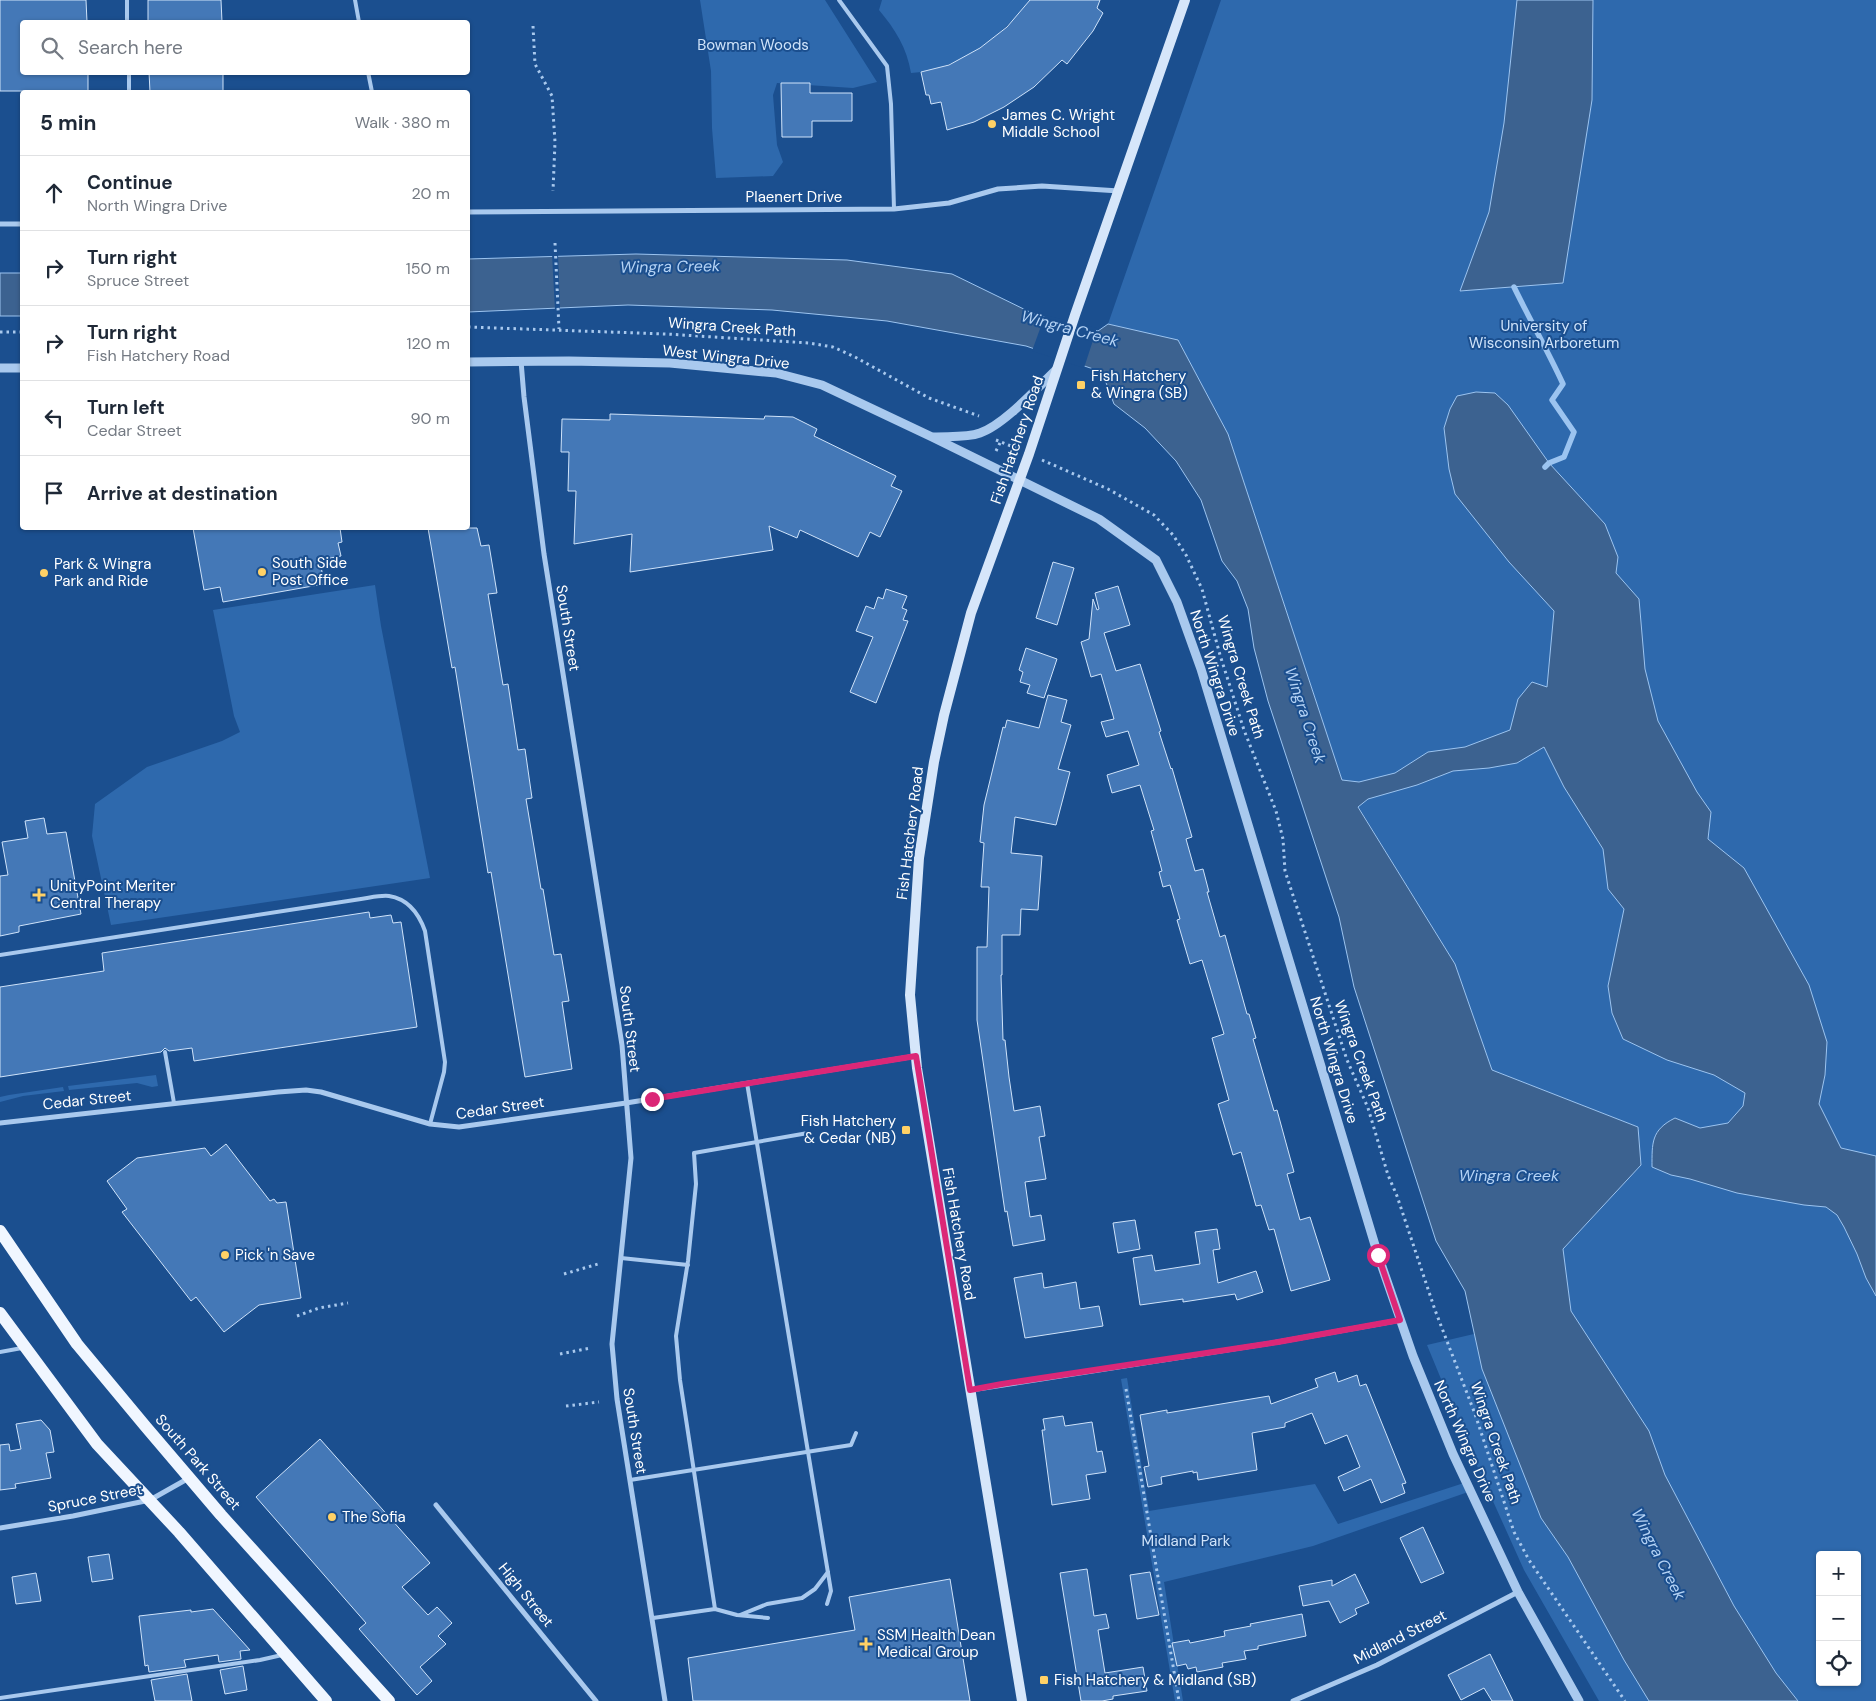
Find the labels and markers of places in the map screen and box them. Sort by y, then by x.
place label: James C. Wright Middle School [1002,105,1115,142]
marker: James C. Wright Middle School [986,118,998,130]
place label: Fish Hatchery & Wingra (SB) [1091,366,1188,403]
marker: Fish Hatchery & Wingra (SB) [1075,379,1087,391]
place label: South Side Post Office [272,553,349,590]
place label: Park & Wingra Park and Ride [54,554,151,591]
marker: South Side Post Office [256,566,268,578]
marker: Park & Wingra Park and Ride [38,567,50,579]
place label: UnityPoint Meriter Central Therapy [50,876,176,913]
marker: UnityPoint Meriter Central Therapy [32,888,46,902]
place label: Fish Hatchery & Cedar (NB) [801,1111,897,1148]
marker: Fish Hatchery & Cedar (NB) [900,1124,912,1136]
place label: Pick 'n Save [235,1245,315,1265]
marker: Pick 'n Save [219,1249,231,1261]
place label: The Sofia [342,1507,406,1527]
marker: The Sofia [326,1511,338,1523]
place label: SSM Health Dean Medical Group [877,1625,995,1662]
marker: SSM Health Dean Medical Group [859,1637,873,1651]
place label: Fish Hatchery & Midland (SB) [1054,1670,1256,1690]
marker: Fish Hatchery & Midland (SB) [1038,1674,1050,1686]

